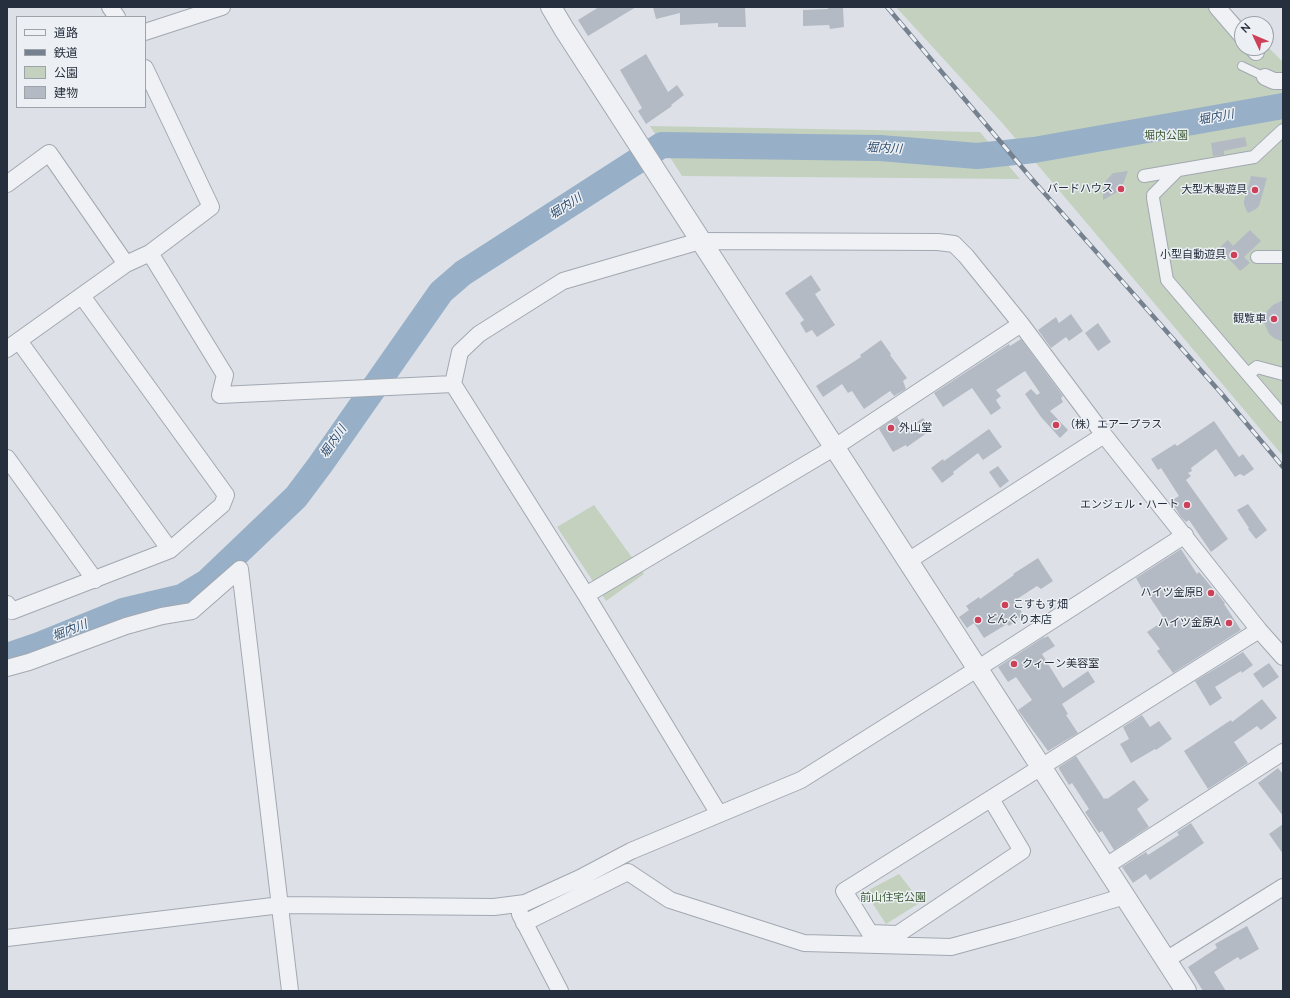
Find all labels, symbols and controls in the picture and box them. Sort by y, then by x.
legend [16,16,146,108]
north arrow [1234,16,1274,56]
text: N [1237,20,1254,36]
text: 道路 [54,25,78,41]
text: 鉄道 [54,45,78,61]
text: 公園 [54,65,78,81]
text: 建物 [54,85,78,101]
water label: 堀内川 [1197,108,1235,128]
park label: 堀内公園 [1144,129,1188,143]
water label: 堀内川 [866,141,902,157]
place label: バードハウス [1047,182,1113,196]
place label: 大型木製遊具 [1181,183,1247,197]
marker: バードハウス [1116,184,1126,194]
marker: 大型木製遊具 [1250,185,1260,195]
water label: 堀内川 [547,191,585,223]
place label: 小型自動遊具 [1160,248,1226,262]
marker: 小型自動遊具 [1229,250,1239,260]
place label: 観覧車 [1233,312,1266,326]
marker: 観覧車 [1269,314,1279,324]
place label: （株）エアープラス [1064,418,1162,432]
marker: （株）エアープラス [1051,420,1061,430]
place label: 外山堂 [899,421,932,435]
water label: 堀内川 [318,423,350,461]
marker: 外山堂 [886,423,896,433]
place label: エンジェル・ハート [1080,498,1179,512]
marker: エンジェル・ハート [1182,500,1192,510]
place label: ハイツ金原B [1141,586,1203,600]
marker: ハイツ金原B [1206,588,1216,598]
place label: こすもす畑 [1013,598,1068,612]
marker: こすもす畑 [1000,600,1010,610]
place label: どんぐり本店 [986,613,1052,627]
marker: どんぐり本店 [973,615,983,625]
place label: ハイツ金原A [1158,616,1221,630]
water label: 堀内川 [51,618,89,644]
marker: ハイツ金原A [1224,618,1234,628]
place label: クィーン美容室 [1022,657,1099,671]
marker: クィーン美容室 [1009,659,1019,669]
park label: 前山住宅公園 [860,891,926,905]

